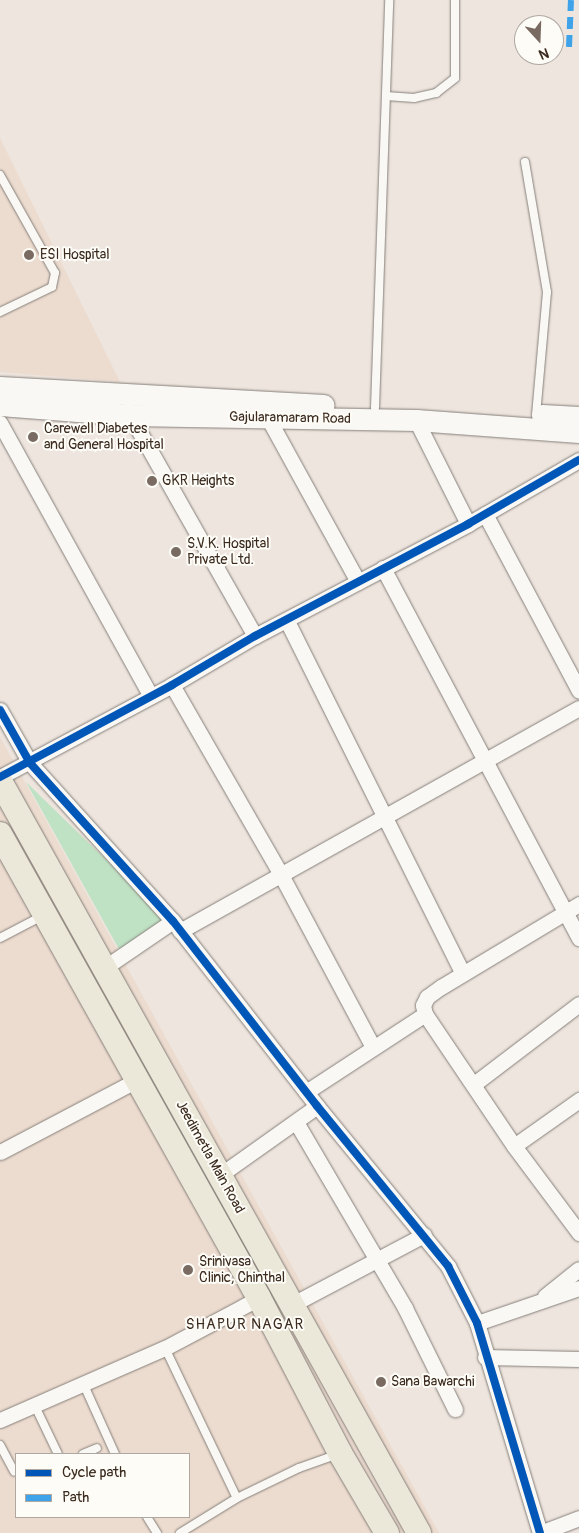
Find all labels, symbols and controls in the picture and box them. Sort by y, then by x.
north arrow [514,15,564,65]
text: N [537,44,551,63]
place label: ESI Hospital [40,247,110,263]
marker: ESI Hospital [22,248,36,262]
street label: Gajularamaram Road [229,409,351,427]
place label: Carewell Diabetes and General Hospital [44,421,164,454]
marker: Carewell Diabetes and General Hospital [26,430,40,444]
place label: GKR Heights [162,473,234,489]
marker: GKR Heights [146,475,158,487]
place label: S.V.K. Hospital Private Ltd. [187,536,269,568]
marker: S.V.K. Hospital Private Ltd. [169,545,183,559]
street label: Jeedimetla Main Road [172,1098,248,1216]
place label: Srinivasa Clinic, Chinthal [199,1254,285,1286]
marker: Srinivasa Clinic, Chinthal [181,1263,195,1277]
district label: SHAPUR NAGAR [184,1316,306,1334]
place label: Sana Bawarchi [391,1374,474,1390]
marker: Sana Bawarchi [375,1376,387,1388]
legend [15,1453,190,1518]
text: Cycle path [62,1463,126,1482]
text: Path [62,1488,89,1507]

